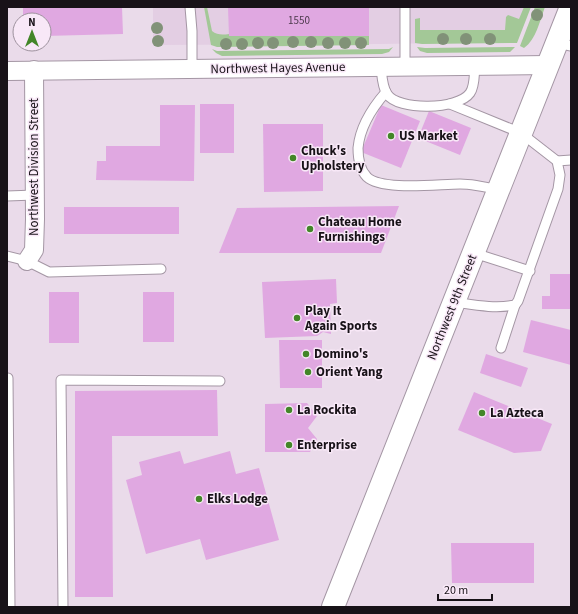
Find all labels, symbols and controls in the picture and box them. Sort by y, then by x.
north arrow [12,12,52,52]
house number: 1550 [288,13,310,28]
text: N [28,15,36,30]
street label: Northwest Hayes Avenue [210,58,346,78]
street label: Northwest Division Street [25,97,43,236]
place label: US Market [399,127,458,145]
marker: US Market [386,131,396,141]
place label: Chuck's Upholstery [301,142,365,175]
marker: Chuck's Upholstery [288,153,298,163]
place label: Chateau Home Furnishings [318,213,402,246]
marker: Chateau Home Furnishings [305,224,315,234]
street label: Northwest 9th Street [423,251,482,363]
place label: Play It Again Sports [304,302,378,335]
marker: Play It Again Sports [292,313,302,323]
place label: Domino's [314,345,368,363]
marker: Domino's [301,349,311,359]
place label: Orient Yang [316,363,383,381]
marker: Orient Yang [303,367,313,377]
place label: La Rockita [297,401,357,419]
place label: La Azteca [490,404,544,422]
marker: La Rockita [284,405,294,415]
marker: La Azteca [477,408,487,418]
place label: Enterprise [297,436,357,454]
marker: Enterprise [284,440,294,450]
place label: Elks Lodge [207,490,268,508]
marker: Elks Lodge [194,494,204,504]
scale bar [438,576,492,602]
text: 20 m [444,582,468,599]

